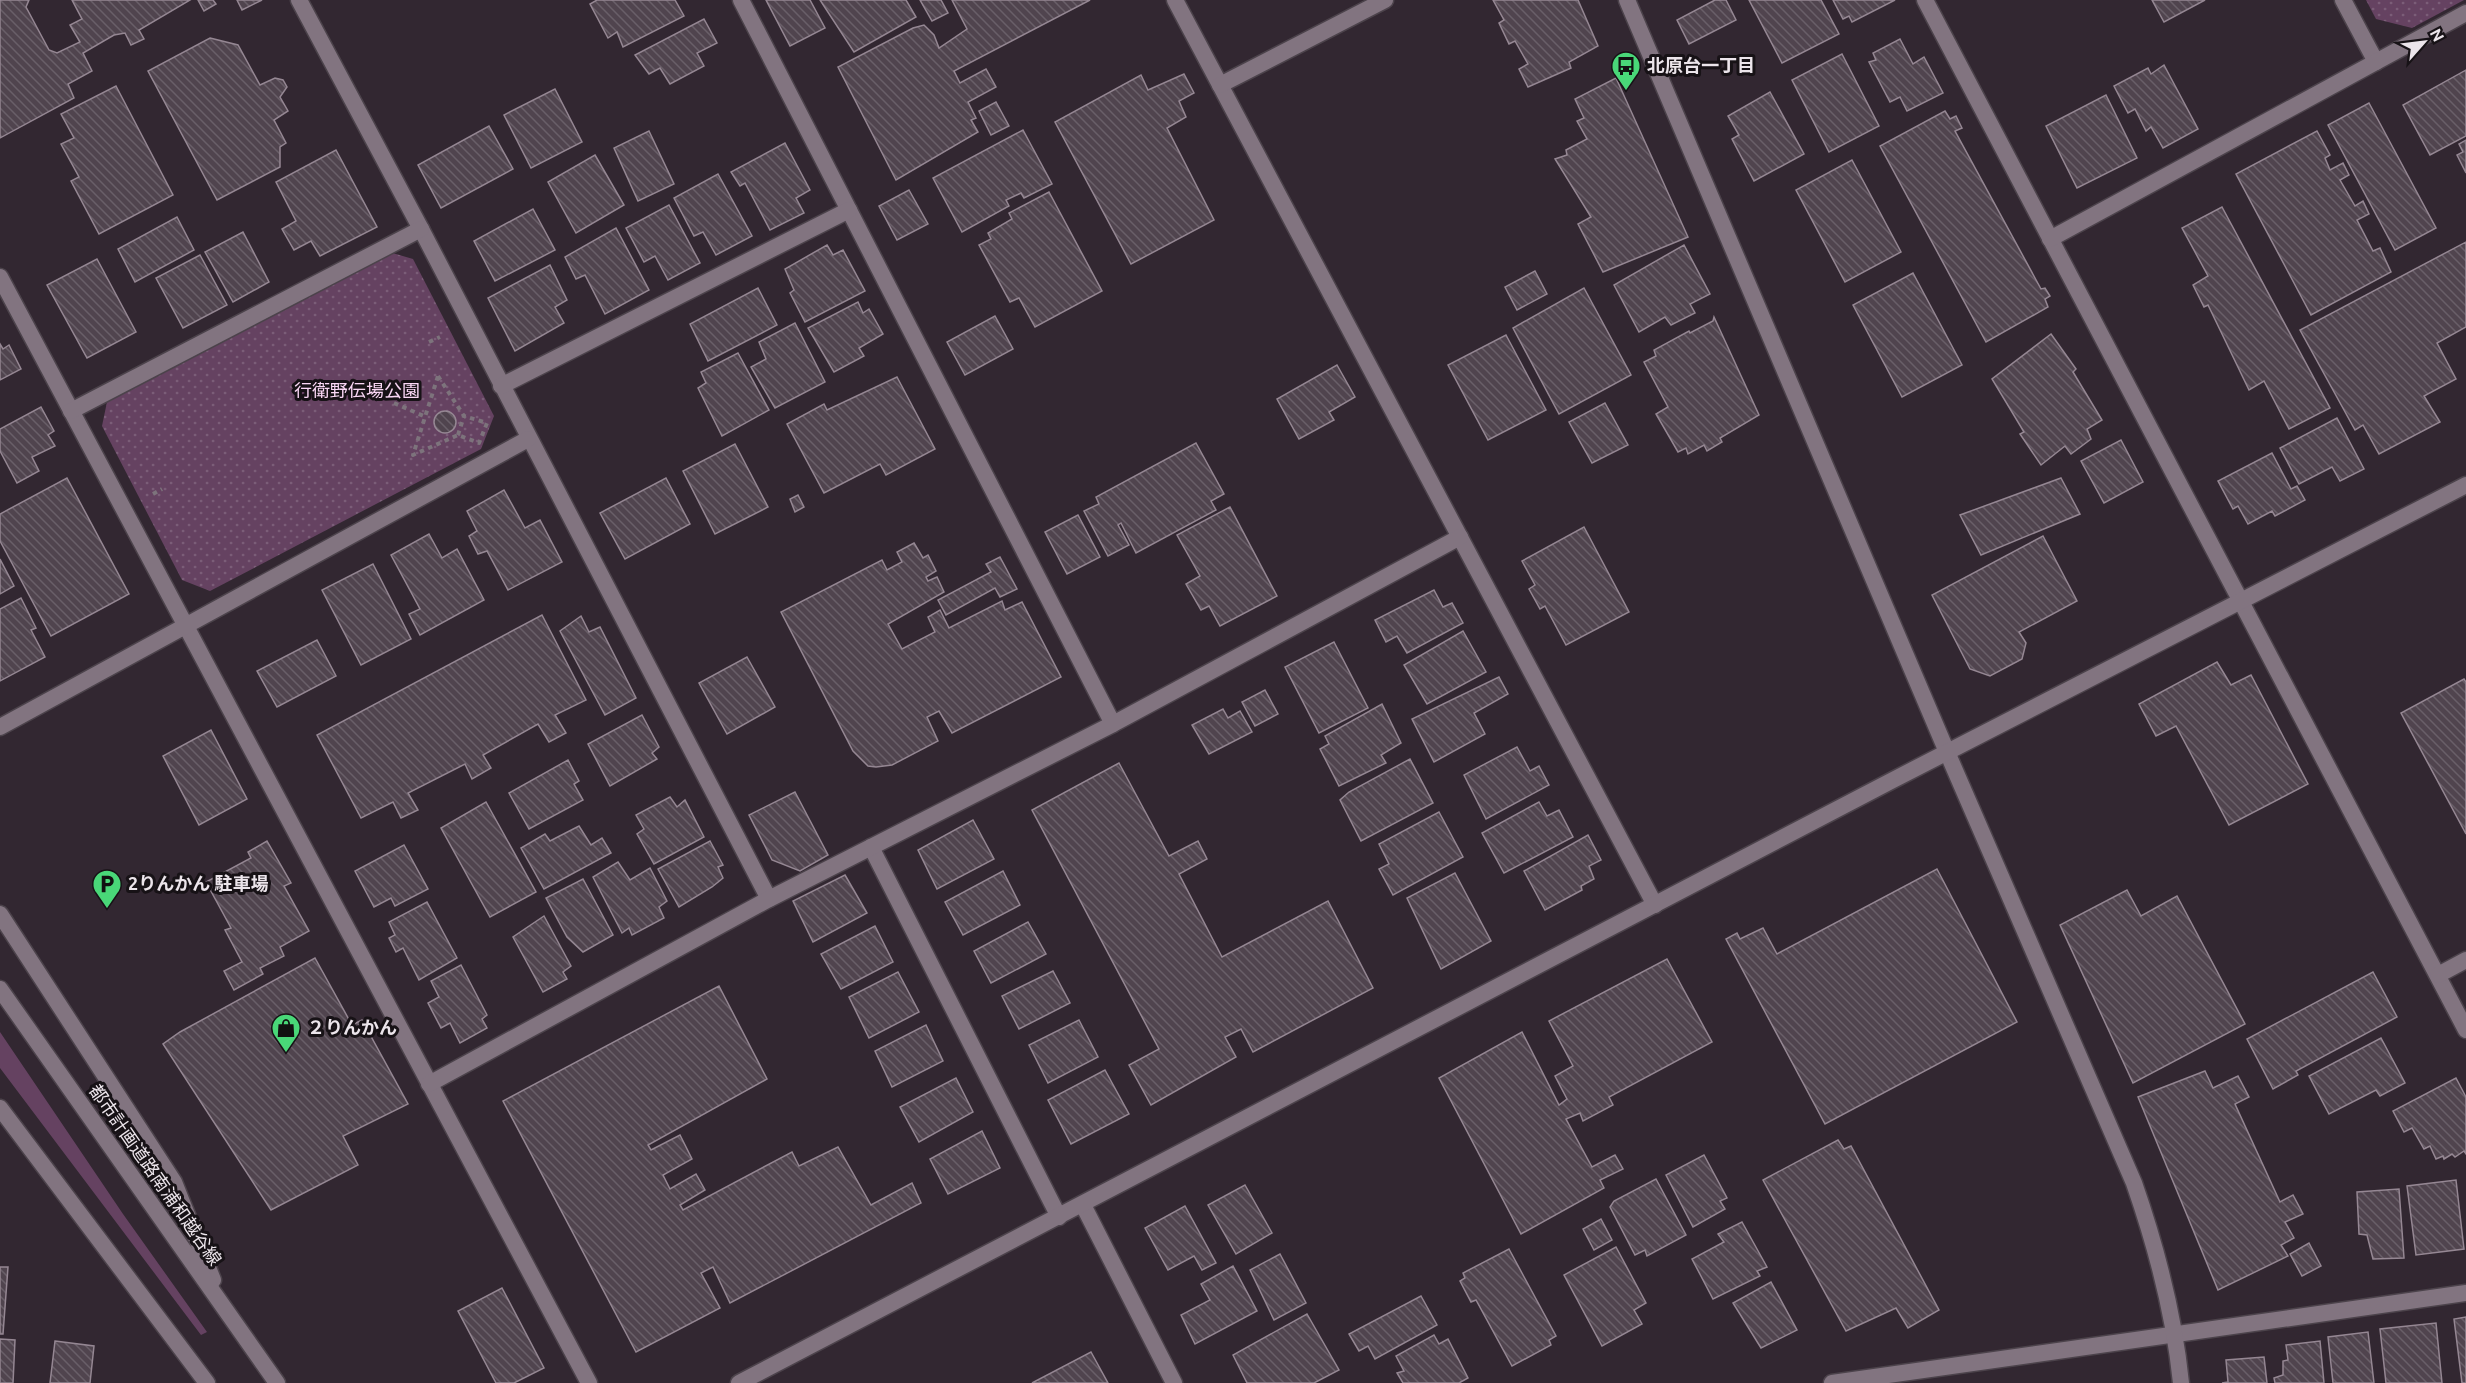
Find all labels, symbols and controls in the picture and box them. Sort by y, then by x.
north arrow [2394,12,2454,72]
text: N [2426,25,2448,44]
bus stop icon: 北原台一丁目 [1610,50,1642,92]
place label: 北原台一丁目 [1647,55,1755,75]
park label: 行衛野伝場公園 [294,380,420,400]
parking icon: 2りんかん 駐車場 [91,868,123,910]
place label: 2りんかん 駐車場 [128,873,268,893]
shop icon: ２りんかん [270,1012,302,1054]
place label: ２りんかん [307,1017,397,1037]
street label: 都市計画道路南浦和越谷線 [86,1080,226,1269]

